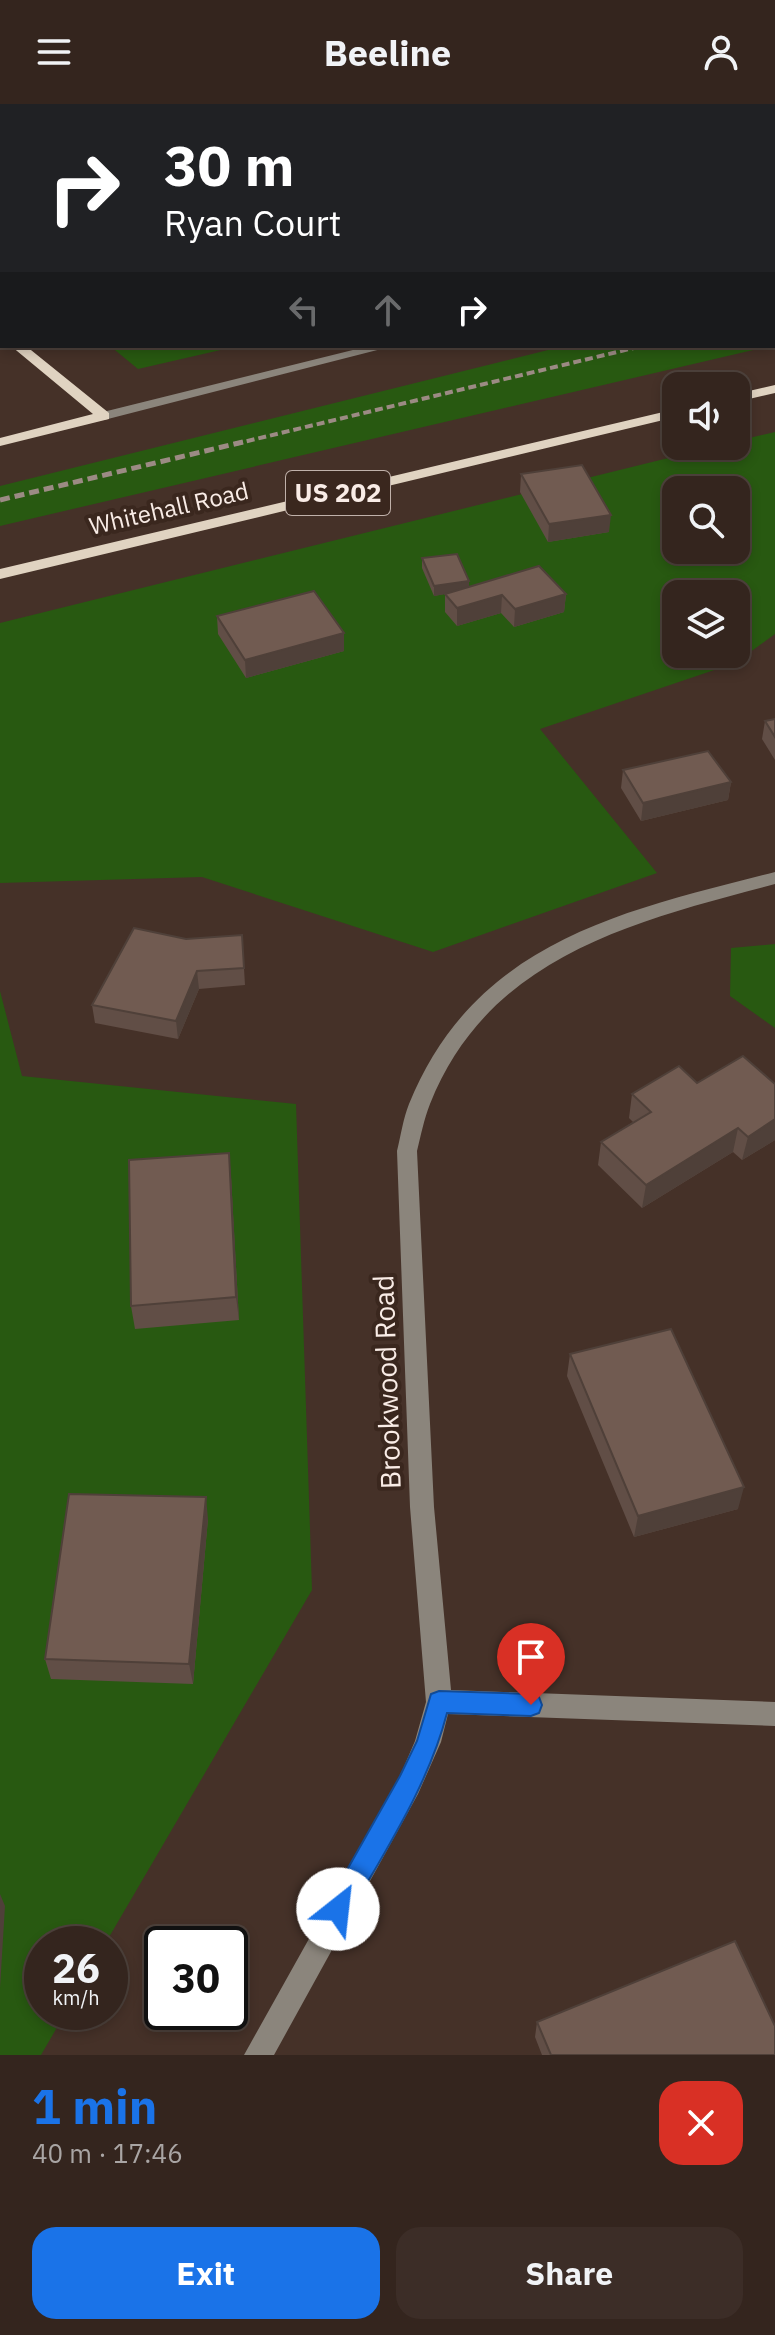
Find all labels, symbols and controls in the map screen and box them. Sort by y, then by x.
text: Beeline [324,29,451,76]
icon: menu [32,30,76,74]
icon: person [699,30,743,74]
text: 30 m [164,129,294,201]
icon: right [32,136,136,240]
text: Ryan Court [164,199,341,246]
icon: left [282,288,326,332]
icon: ahead [366,288,410,332]
icon: right [450,288,494,332]
map controls [662,372,750,668]
button: sound [662,372,750,460]
road number: US 202 [286,471,390,515]
street label: Whitehall Road [86,474,252,542]
button: search [662,476,750,564]
button: layers [662,580,750,668]
street label: Brookwood Road [364,1274,409,1490]
pin [497,1623,565,1705]
icon: arrive [509,1635,553,1679]
position arrow [296,1867,380,1951]
speed limit sign: 30 [144,1926,248,2030]
text: 26 [52,1942,100,1994]
text: km/h [52,1984,100,2011]
text: 1 min [32,2075,157,2137]
button: close [659,2081,743,2165]
text: 40 m · 17:46 [32,2136,183,2170]
button: Exit [32,2227,380,2319]
button: Share [396,2227,743,2319]

